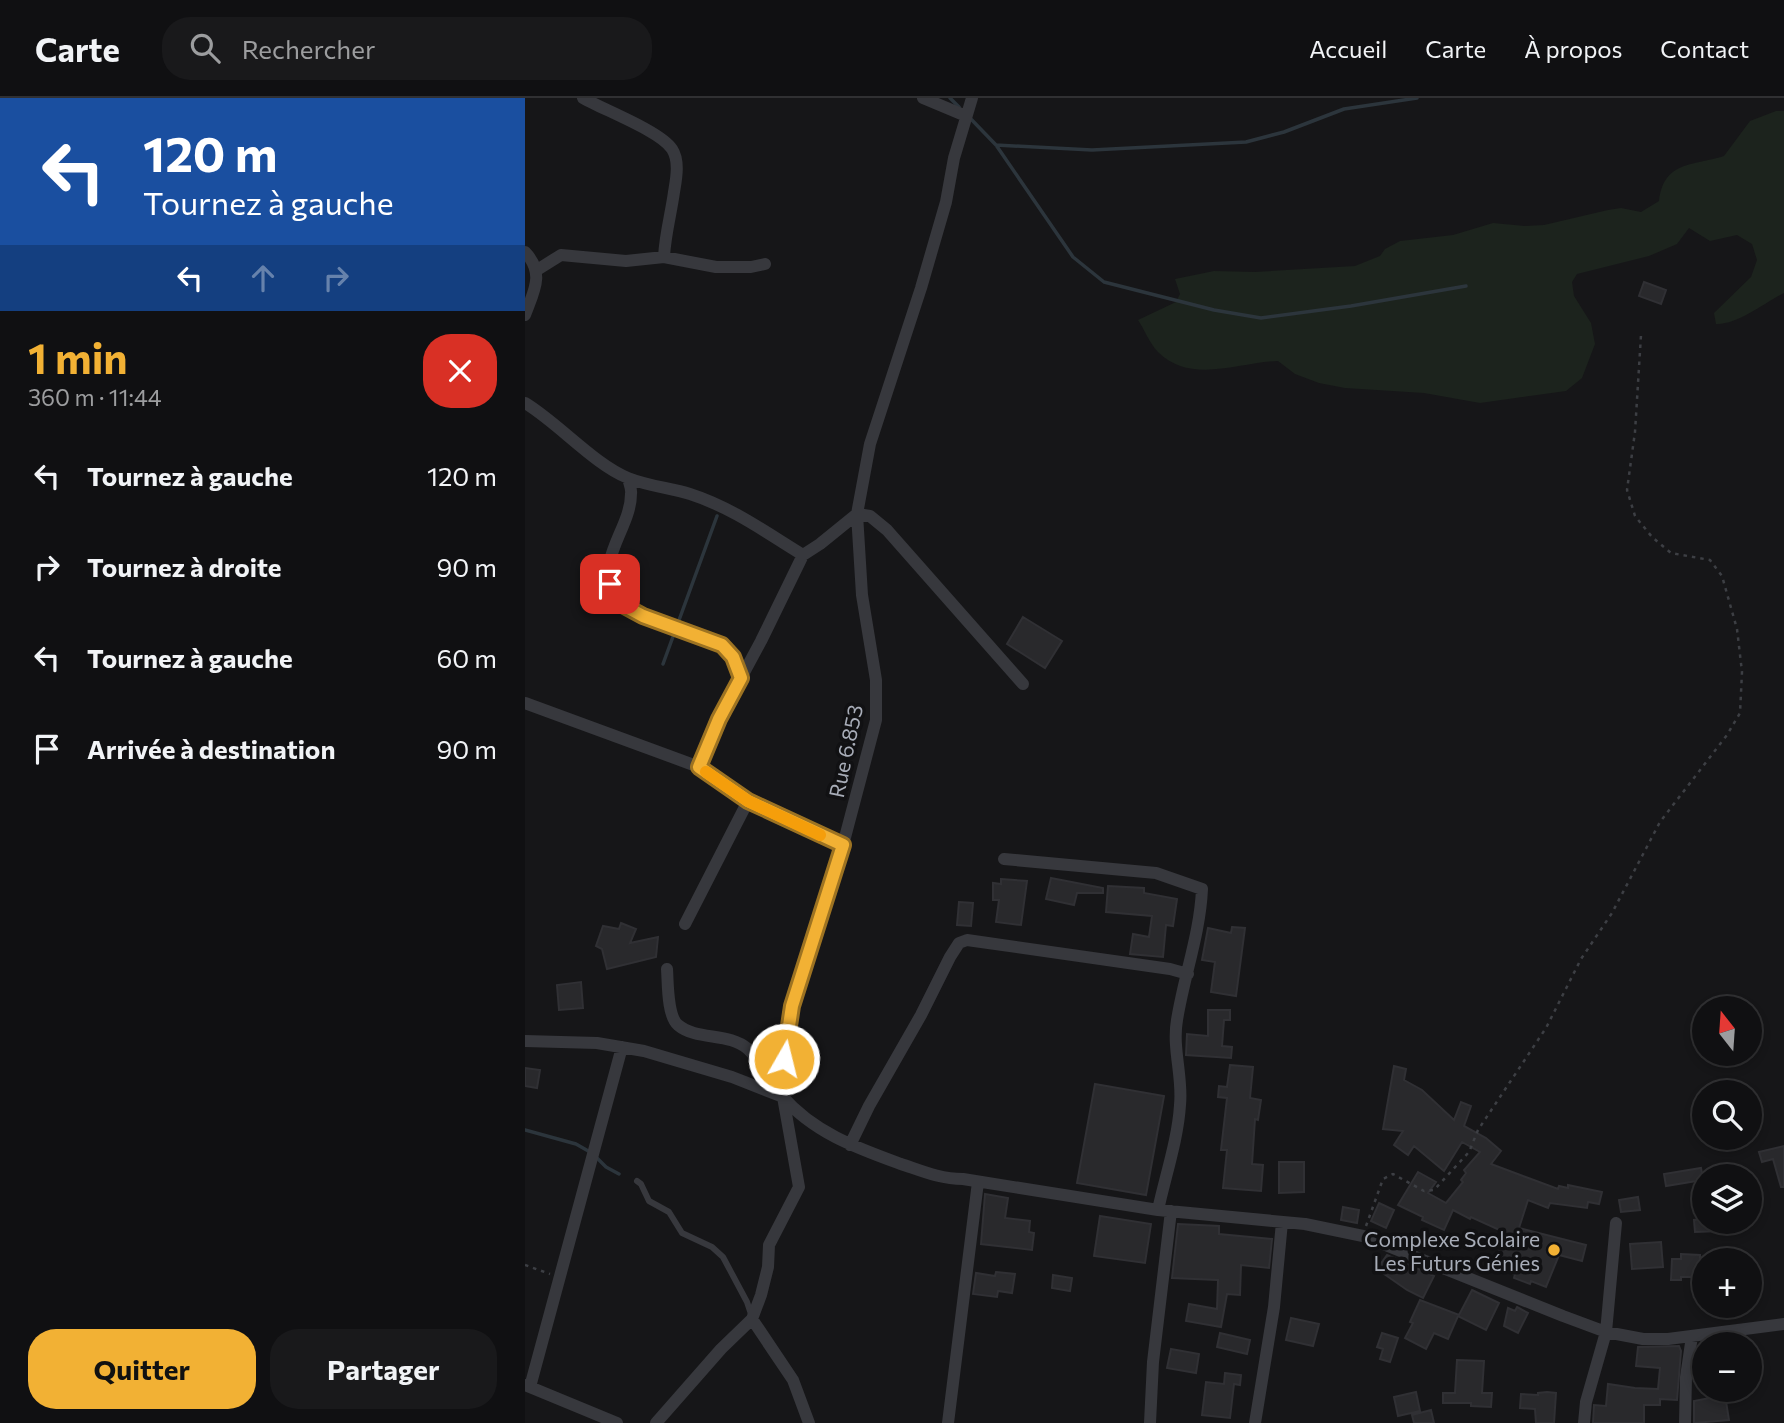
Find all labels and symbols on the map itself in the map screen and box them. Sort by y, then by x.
pin [580,554,640,614]
street label: Rue 6.853 [823,702,867,800]
north arrow [1692,996,1762,1066]
position arrow [747,1022,821,1096]
place label: Complexe Scolaire Les Futurs Génies [1364,1226,1540,1275]
marker: Complexe Scolaire Les Futurs Génies [1546,1242,1562,1258]

